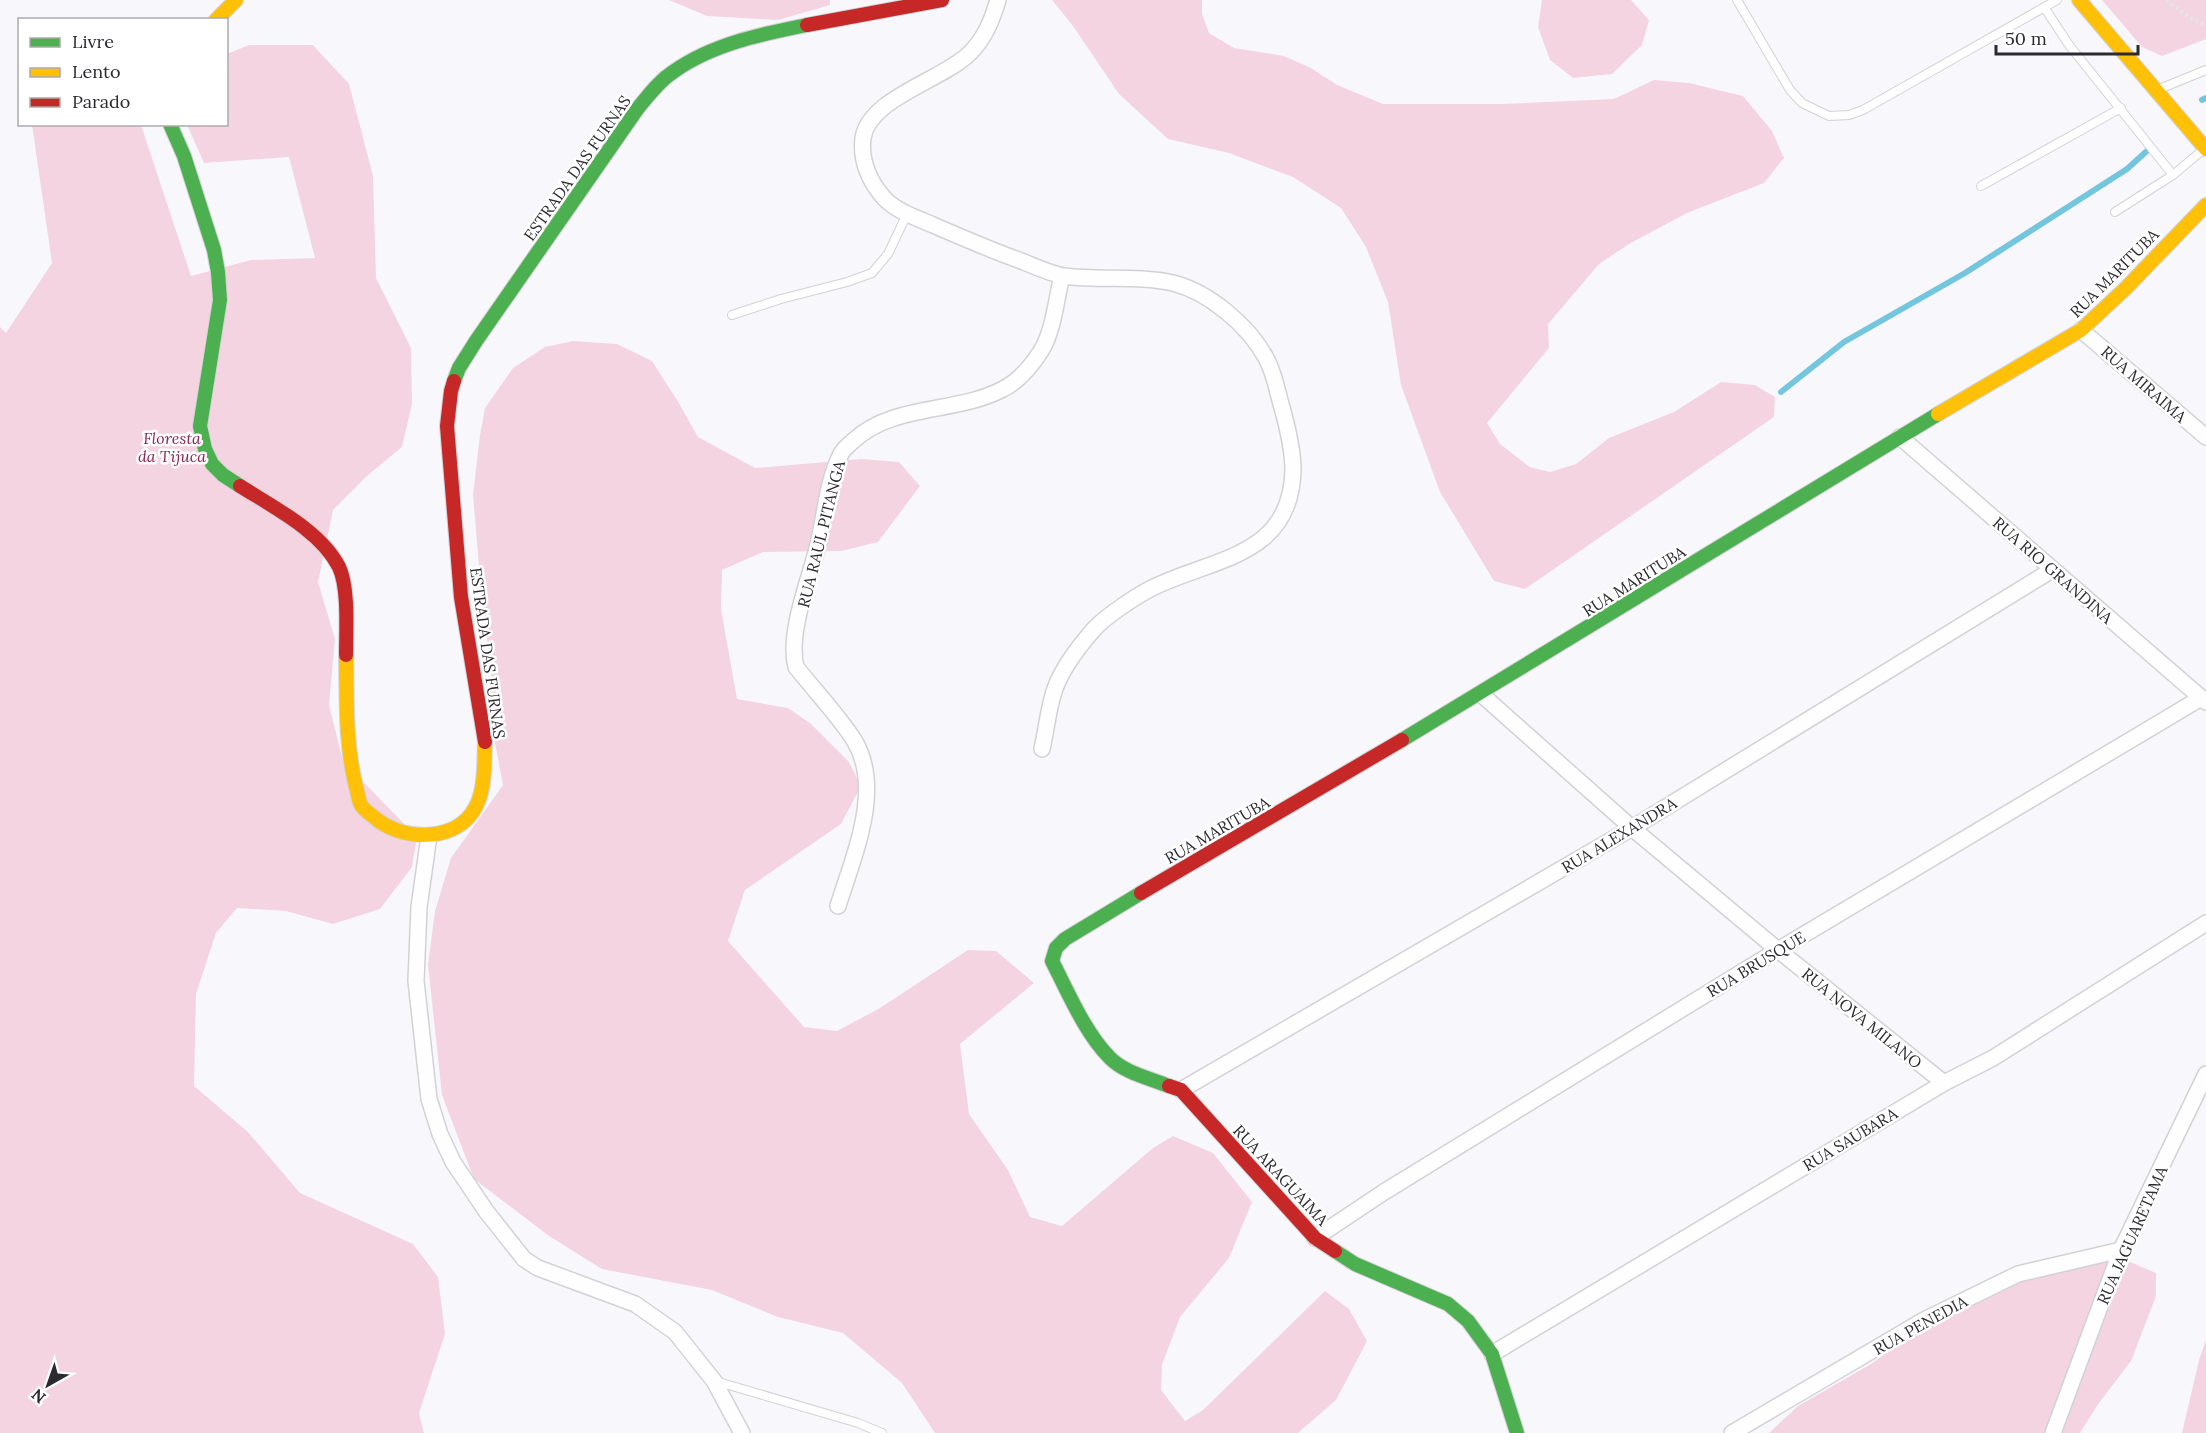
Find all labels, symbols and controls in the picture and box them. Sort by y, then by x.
legend [18,18,228,126]
scale bar [1996,18,2138,56]
text: 50 m [2005,27,2047,50]
text: Livre [72,30,114,53]
text: Lento [72,60,120,83]
text: Parado [72,90,130,113]
street label: ESTRADA DAS FURNAS [519,91,635,245]
street label: RUA MARITUBA [2065,224,2163,322]
street label: RUA MIRAIMA [2097,341,2192,427]
park label: Floresta da Tijuca [138,428,206,466]
street label: RUA RAUL PITANGA [793,457,849,610]
street label: RUA RIO GRANDINA [1989,512,2118,628]
street label: RUA MARITUBA [1579,541,1690,621]
street label: ESTRADA DAS FURNAS [466,566,510,740]
street label: RUA MARITUBA [1161,791,1274,868]
street label: RUA ALEXANDRA [1558,792,1681,877]
street label: RUA BRUSQUE [1703,927,1809,1001]
street label: RUA NOVA MILANO [1798,963,1926,1073]
street label: RUA SAUBARA [1799,1102,1902,1175]
street label: RUA ARAGUAIMA [1229,1120,1333,1230]
street label: RUA JAGUARETAMA [2092,1162,2172,1307]
street label: RUA PENEDIA [1869,1290,1971,1359]
north arrow [18,1355,78,1415]
text: N [27,1385,50,1408]

